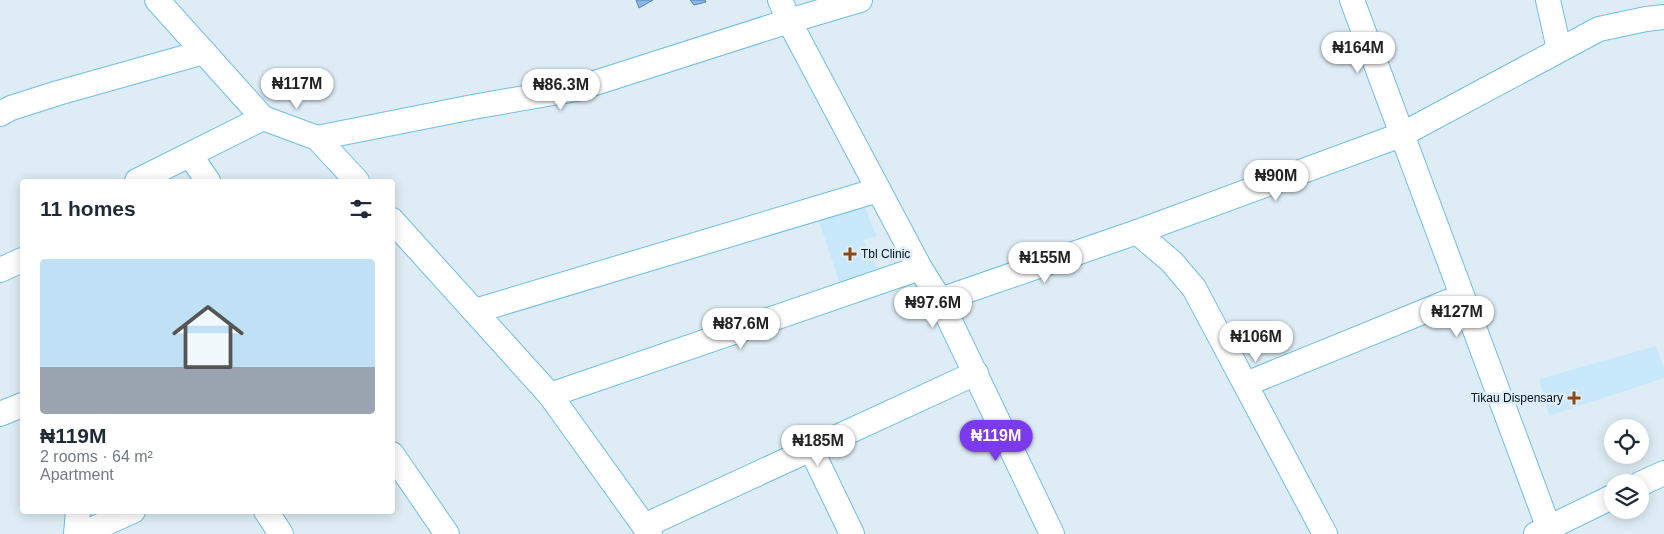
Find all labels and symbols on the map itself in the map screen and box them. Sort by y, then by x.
pin: ₦164M [1323,32,1393,74]
pin: ₦117M [262,68,332,110]
pin: ₦86.3M [520,68,602,111]
pin: ₦90M [1246,160,1306,202]
pin: ₦155M [1010,242,1080,284]
marker: Tbl Clinic [843,247,857,261]
place label: Tbl Clinic [861,247,910,261]
pin: ₦97.6M [892,286,974,329]
pin: ₦127M [1422,296,1492,338]
pin: ₦87.6M [700,308,782,350]
pin: ₦106M [1221,320,1291,363]
place label: Tikau Dispensary [1471,391,1563,405]
marker: Tikau Dispensary [1567,391,1581,405]
pin: ₦119M [961,420,1031,462]
pin: ₦185M [783,424,853,467]

